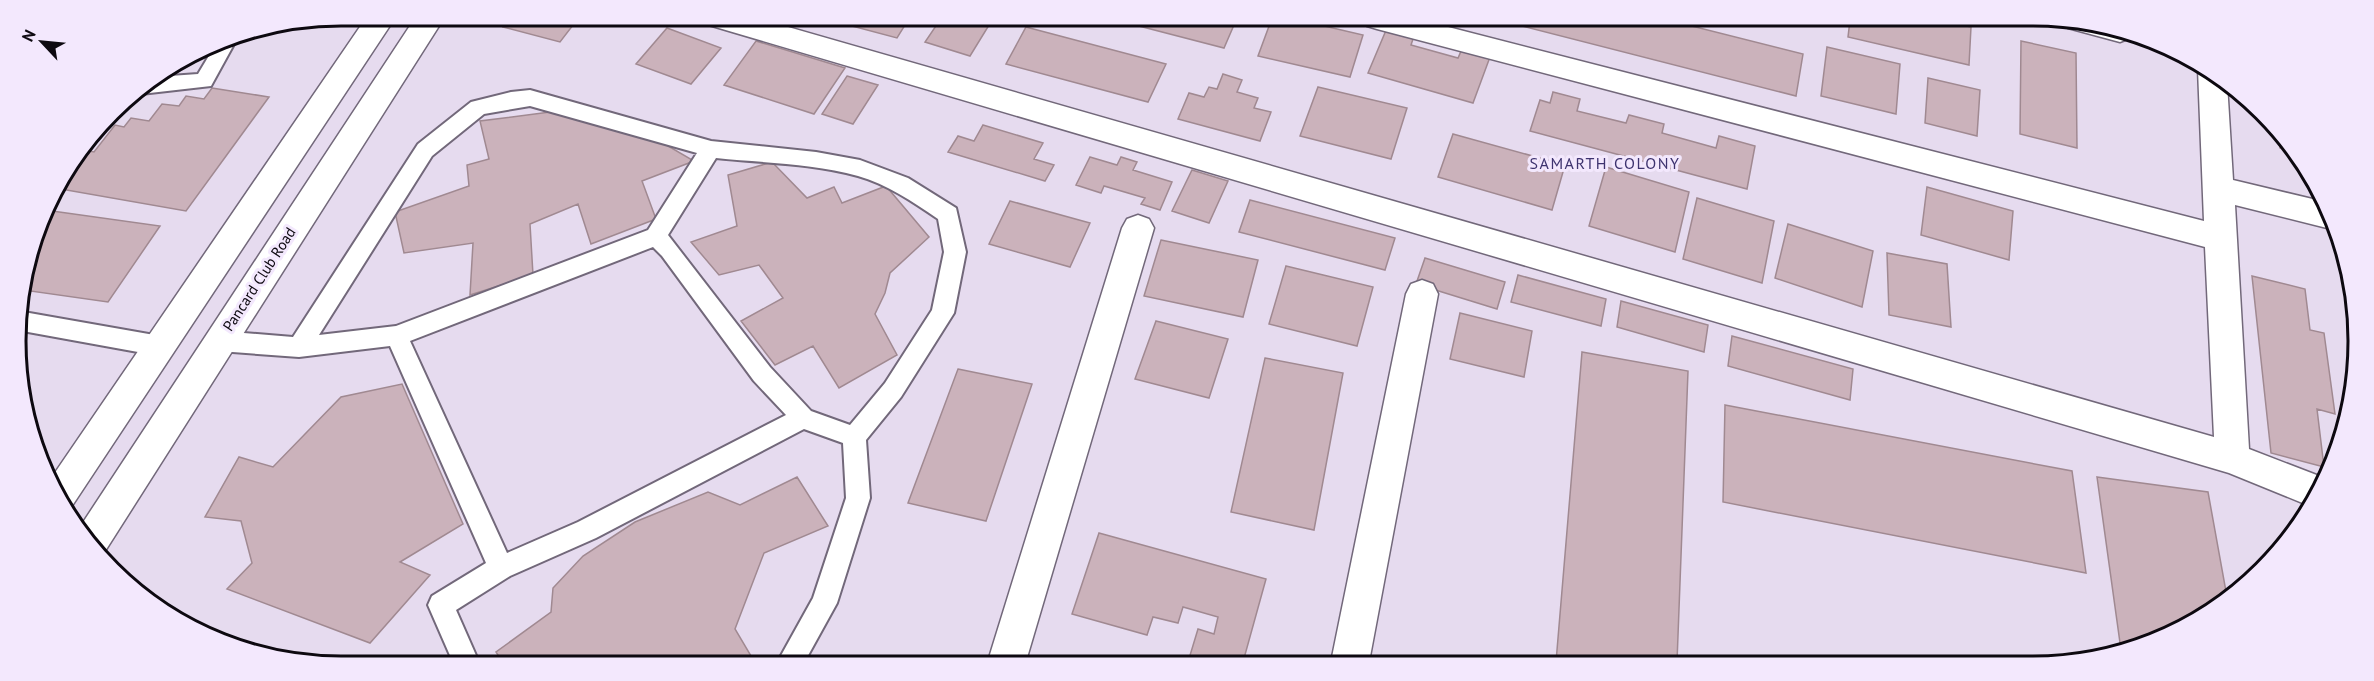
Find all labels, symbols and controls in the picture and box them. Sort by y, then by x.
north arrow [12,12,72,72]
text: N [17,26,40,45]
district label: SAMARTH COLONY [1530,153,1680,173]
street label: Pancard Club Road [218,224,300,334]

